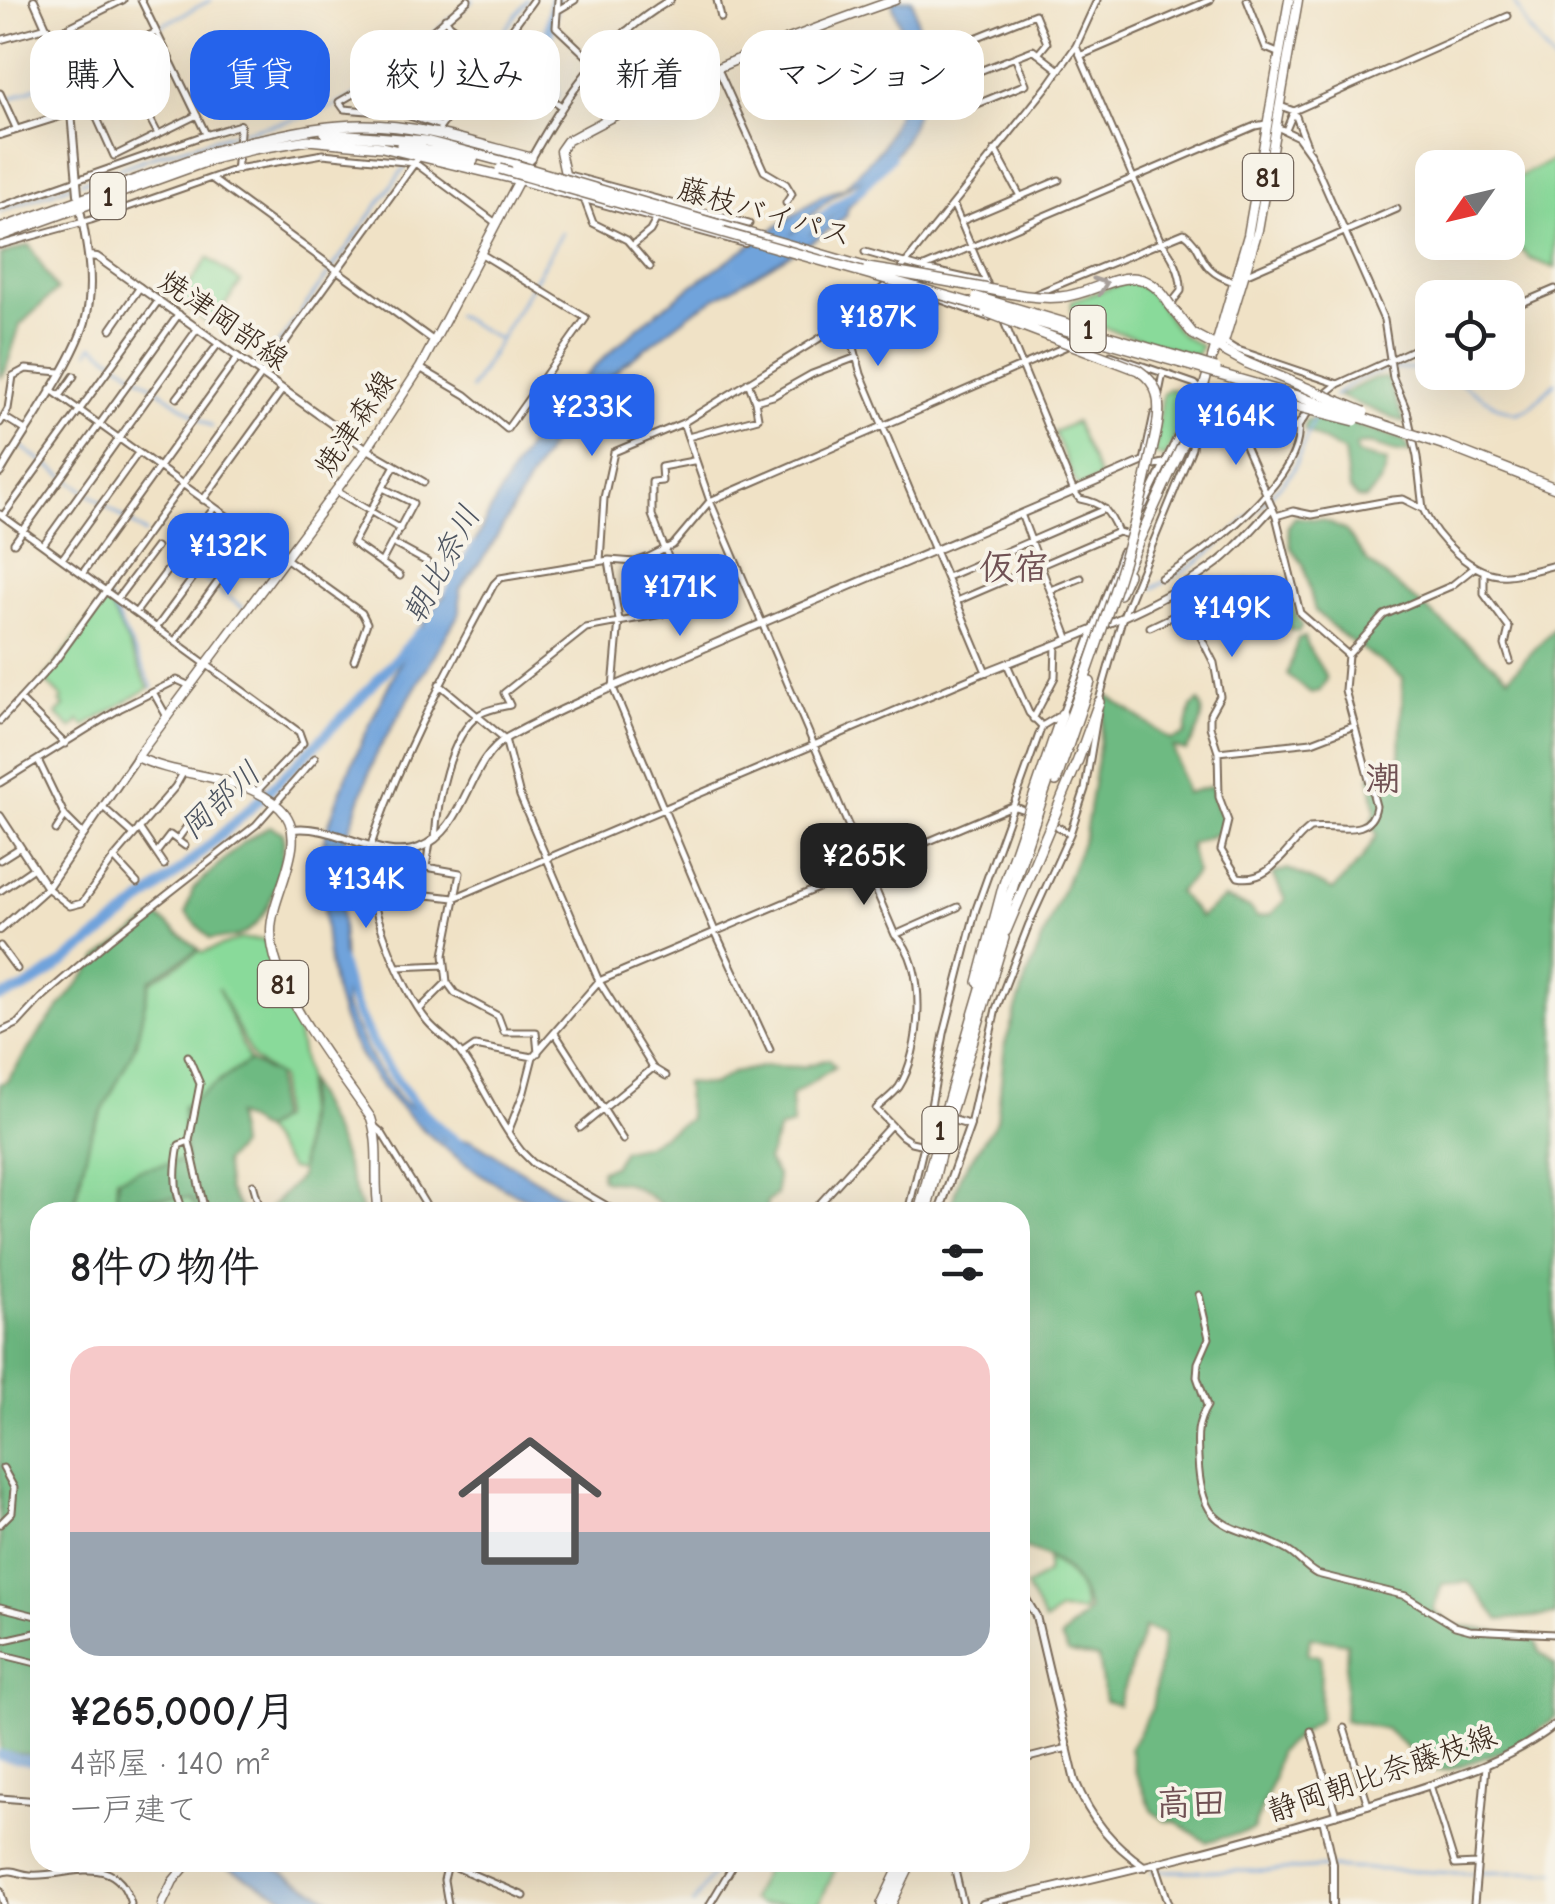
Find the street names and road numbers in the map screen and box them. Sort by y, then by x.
road number: 81 [1243,154,1293,200]
street label: 藤枝バイパス [674,171,856,254]
road number: 1 [90,173,126,219]
street label: 焼津岡部線 [152,263,295,378]
road number: 1 [1070,306,1106,352]
street label: 焼津森線 [307,364,403,483]
road number: 81 [258,961,308,1007]
road number: 1 [922,1107,958,1153]
street label: 静岡朝比奈藤枝線 [1263,1718,1501,1829]

